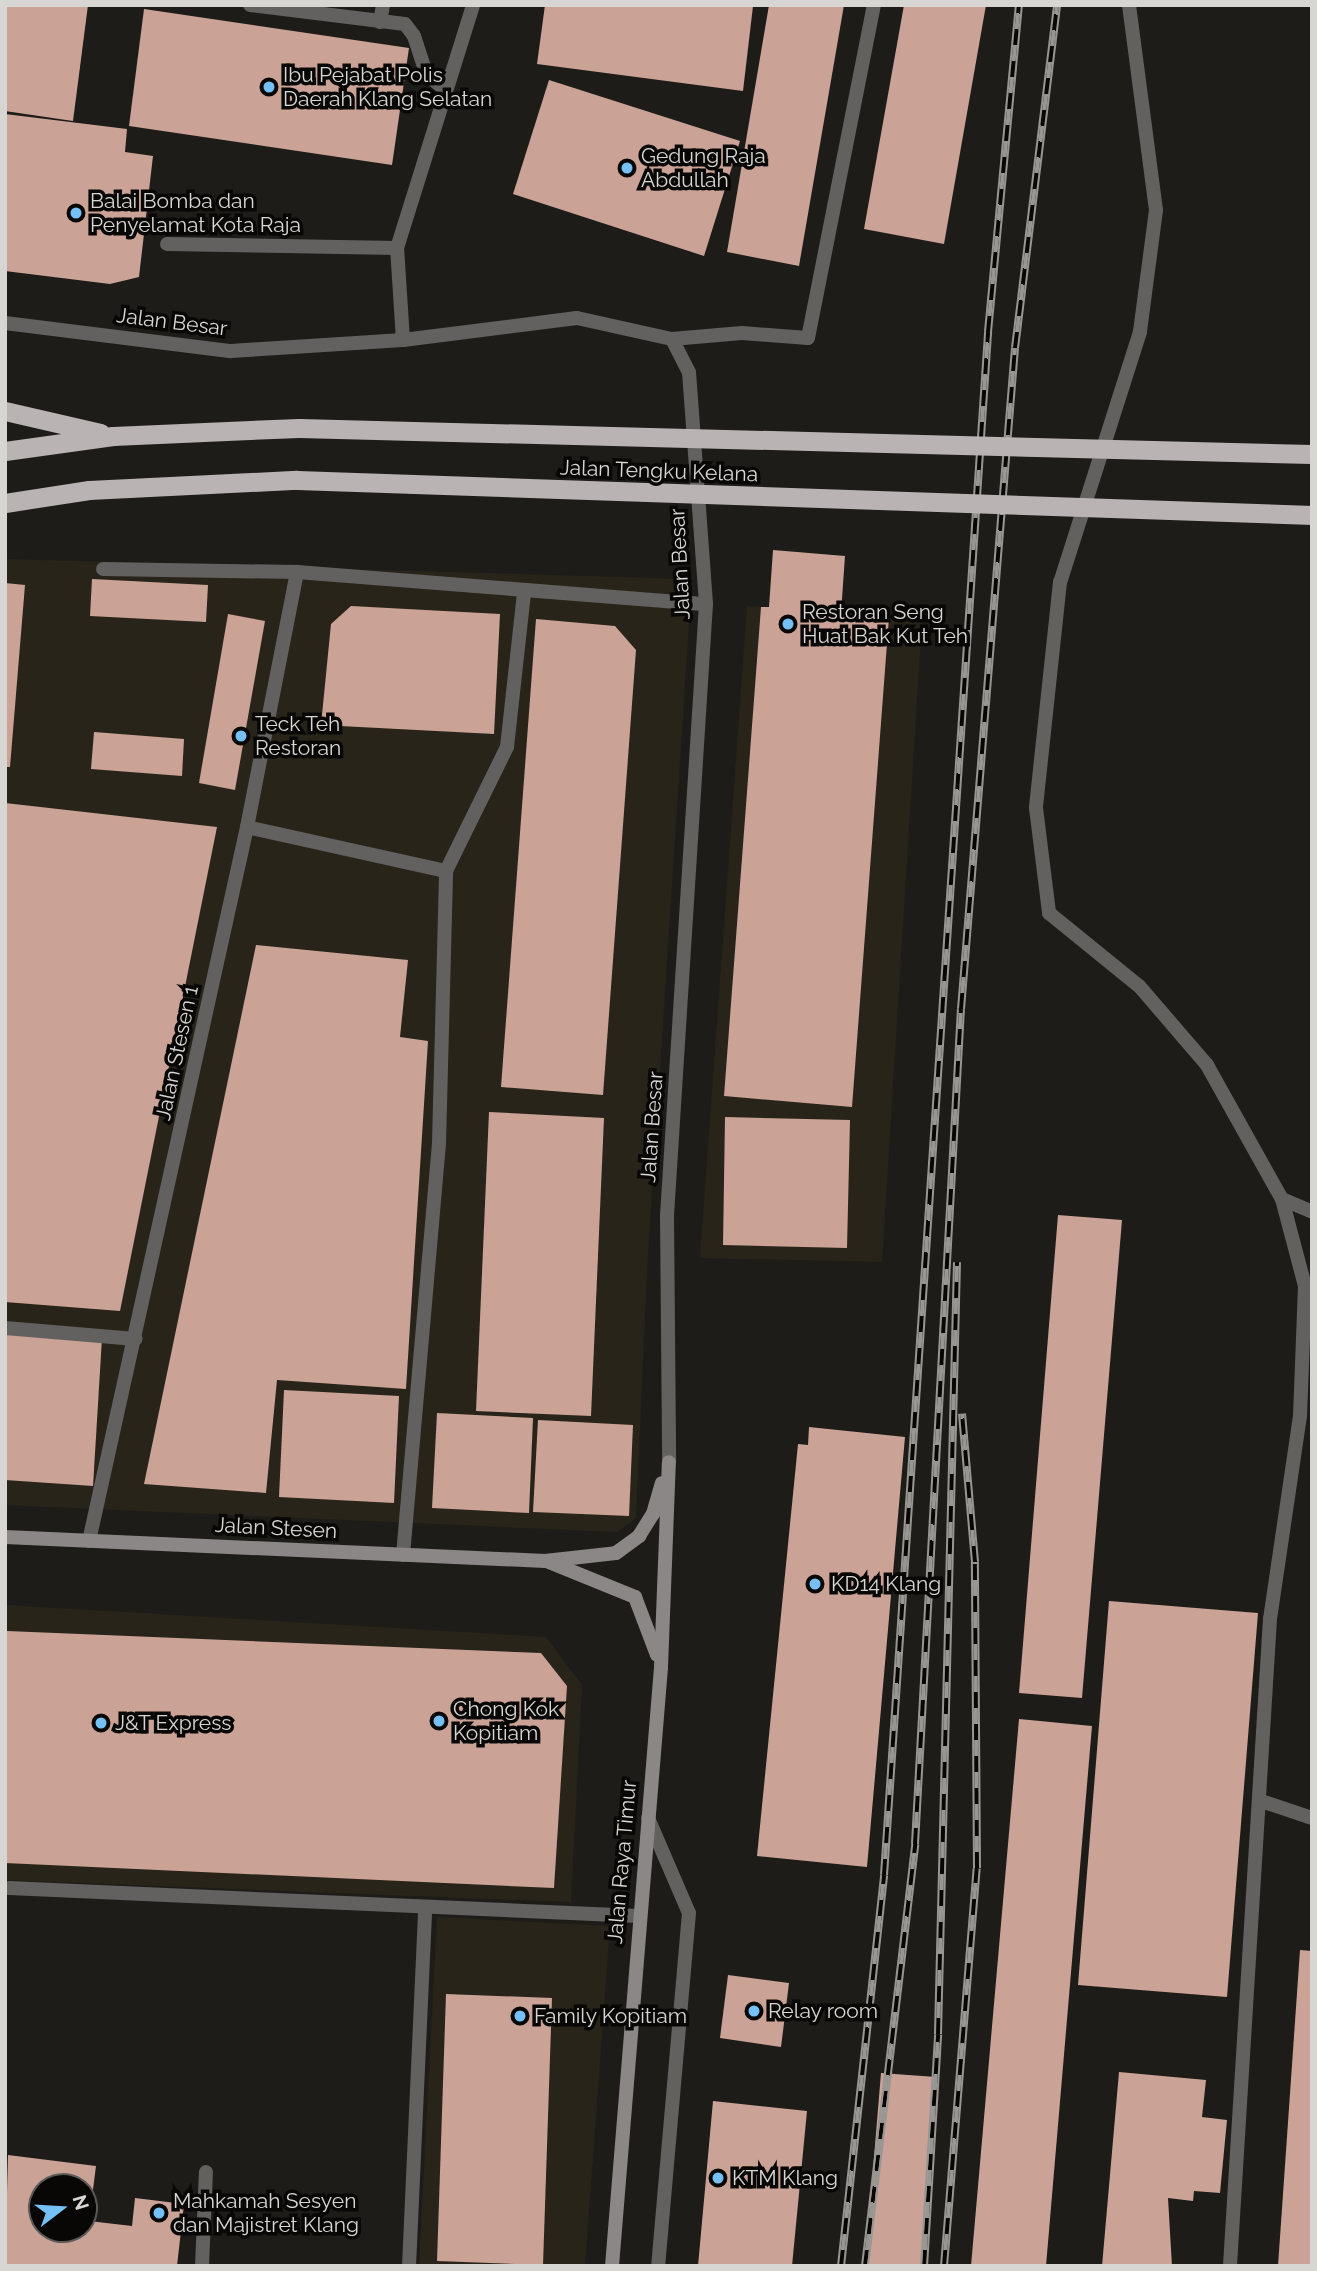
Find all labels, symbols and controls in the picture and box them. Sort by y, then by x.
place label: Ibu Pejabat Polis Daerah Klang Selatan [283,62,492,112]
marker: Ibu Pejabat Polis Daerah Klang Selatan [261,79,277,95]
place label: Gedung Raja Abdullah [641,143,766,193]
marker: Gedung Raja Abdullah [619,160,635,176]
place label: Balai Bomba dan Penyelamat Kota Raja [90,188,301,238]
marker: Balai Bomba dan Penyelamat Kota Raja [68,205,84,221]
street label: Jalan Besar [115,303,229,341]
street label: Jalan Tengku Kelana [559,455,759,487]
street label: Jalan Besar [665,508,695,620]
place label: Restoran Seng Huat Bak Kut Teh [802,599,969,649]
marker: Restoran Seng Huat Bak Kut Teh [780,616,796,632]
place label: Teck Teh Restoran [255,711,341,761]
marker: Teck Teh Restoran [233,728,249,744]
street label: Jalan Stesen 1 [150,983,204,1123]
street label: Jalan Besar [636,1071,668,1183]
street label: Jalan Stesen [214,1512,338,1544]
place label: KD14 Klang [831,1571,941,1597]
marker: KD14 Klang [805,1574,825,1594]
place label: Chong Kok Kopitiam [453,1696,559,1746]
place label: J&T Express [115,1710,232,1736]
marker: Chong Kok Kopitiam [431,1713,447,1729]
marker: J&T Express [93,1715,109,1731]
street label: Jalan Raya Timur [602,1779,642,1945]
place label: Relay room [768,1998,879,2024]
place label: Family Kopitiam [534,2003,688,2029]
marker: Relay room [746,2003,762,2019]
marker: Family Kopitiam [512,2008,528,2024]
place label: KTM Klang [732,2165,838,2191]
marker: KTM Klang [710,2170,726,2186]
north arrow [28,2173,98,2243]
place label: Mahkamah Sesyen dan Majistret Klang [173,2188,359,2238]
text: N [69,2192,94,2213]
marker: Mahkamah Sesyen dan Majistret Klang [151,2205,167,2221]

